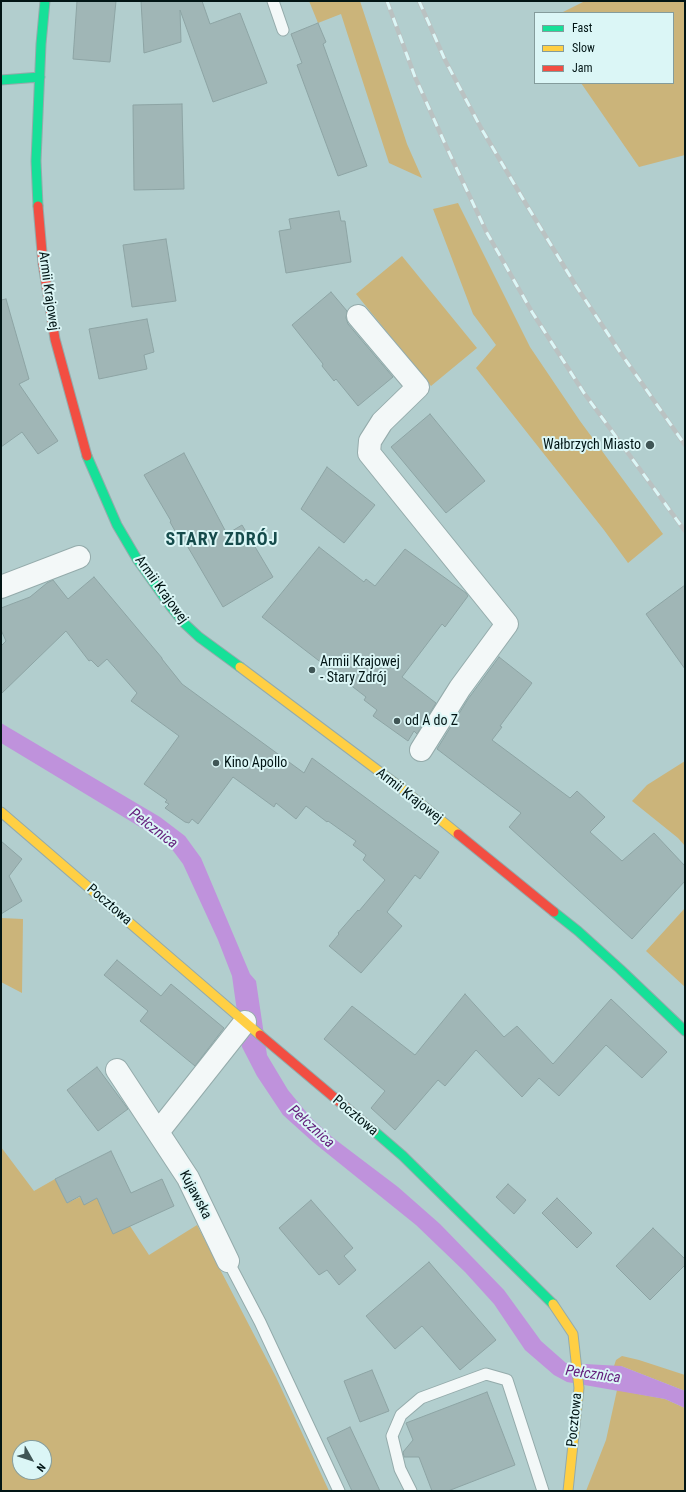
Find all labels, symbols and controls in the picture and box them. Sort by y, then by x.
legend [534,12,674,84]
text: Fast [572,21,592,35]
text: Slow [572,41,595,55]
text: Jam [572,61,593,75]
street label: Armii Krajowej [34,250,62,332]
place label: Wałbrzych Miasto [543,437,641,453]
marker: Wałbrzych Miasto [644,439,656,451]
district label: STARY ZDRÓJ [166,529,278,551]
street label: Armii Krajowej [131,553,191,627]
place label: Armii Krajowej - Stary Zdrój [320,654,400,686]
marker: Armii Krajowej - Stary Zdrój [307,665,317,675]
place label: od A do Z [405,713,458,729]
marker: od A do Z [392,716,402,726]
place label: Kino Apollo [224,755,287,771]
marker: Kino Apollo [211,758,221,768]
street label: Armii Krajowej [372,765,446,827]
water label: Pełcznica [125,805,181,853]
street label: Pocztowa [83,881,135,929]
street label: Pocztowa [329,1092,381,1140]
water label: Pełcznica [284,1102,338,1152]
street label: Kujawska [175,1168,215,1222]
water label: Pełcznica [564,1362,622,1388]
street label: Pocztowa [564,1392,586,1448]
north arrow [12,1440,52,1480]
text: N [34,1461,48,1474]

